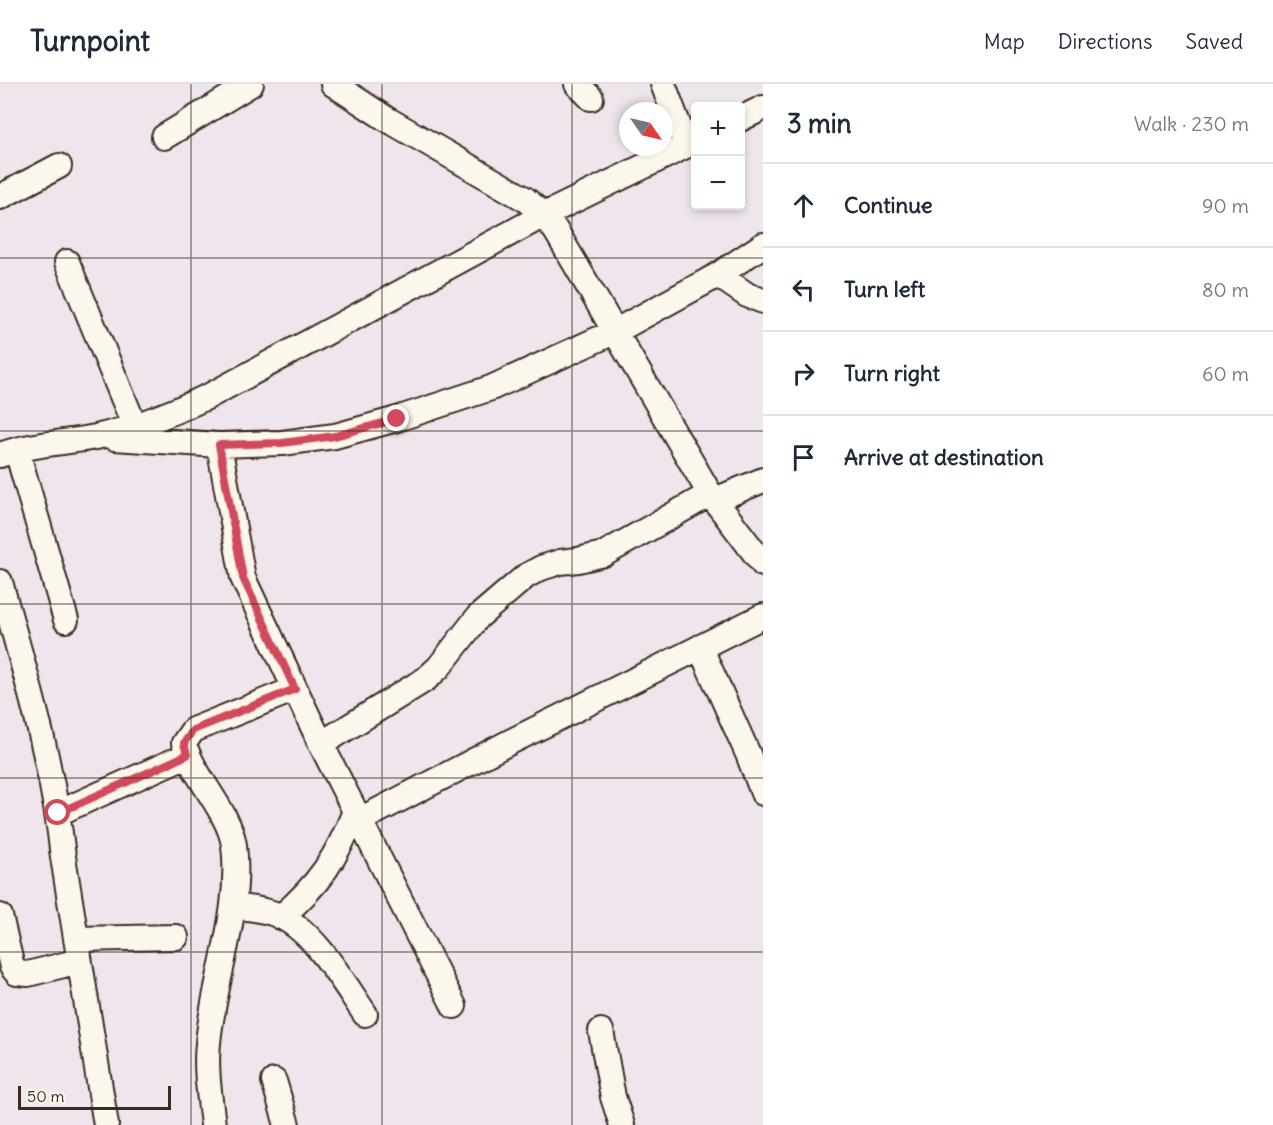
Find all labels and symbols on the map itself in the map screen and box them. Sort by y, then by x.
north arrow [619,102,673,156]
route end [383,405,409,431]
route start [44,799,70,825]
scale bar [18,1083,171,1110]

